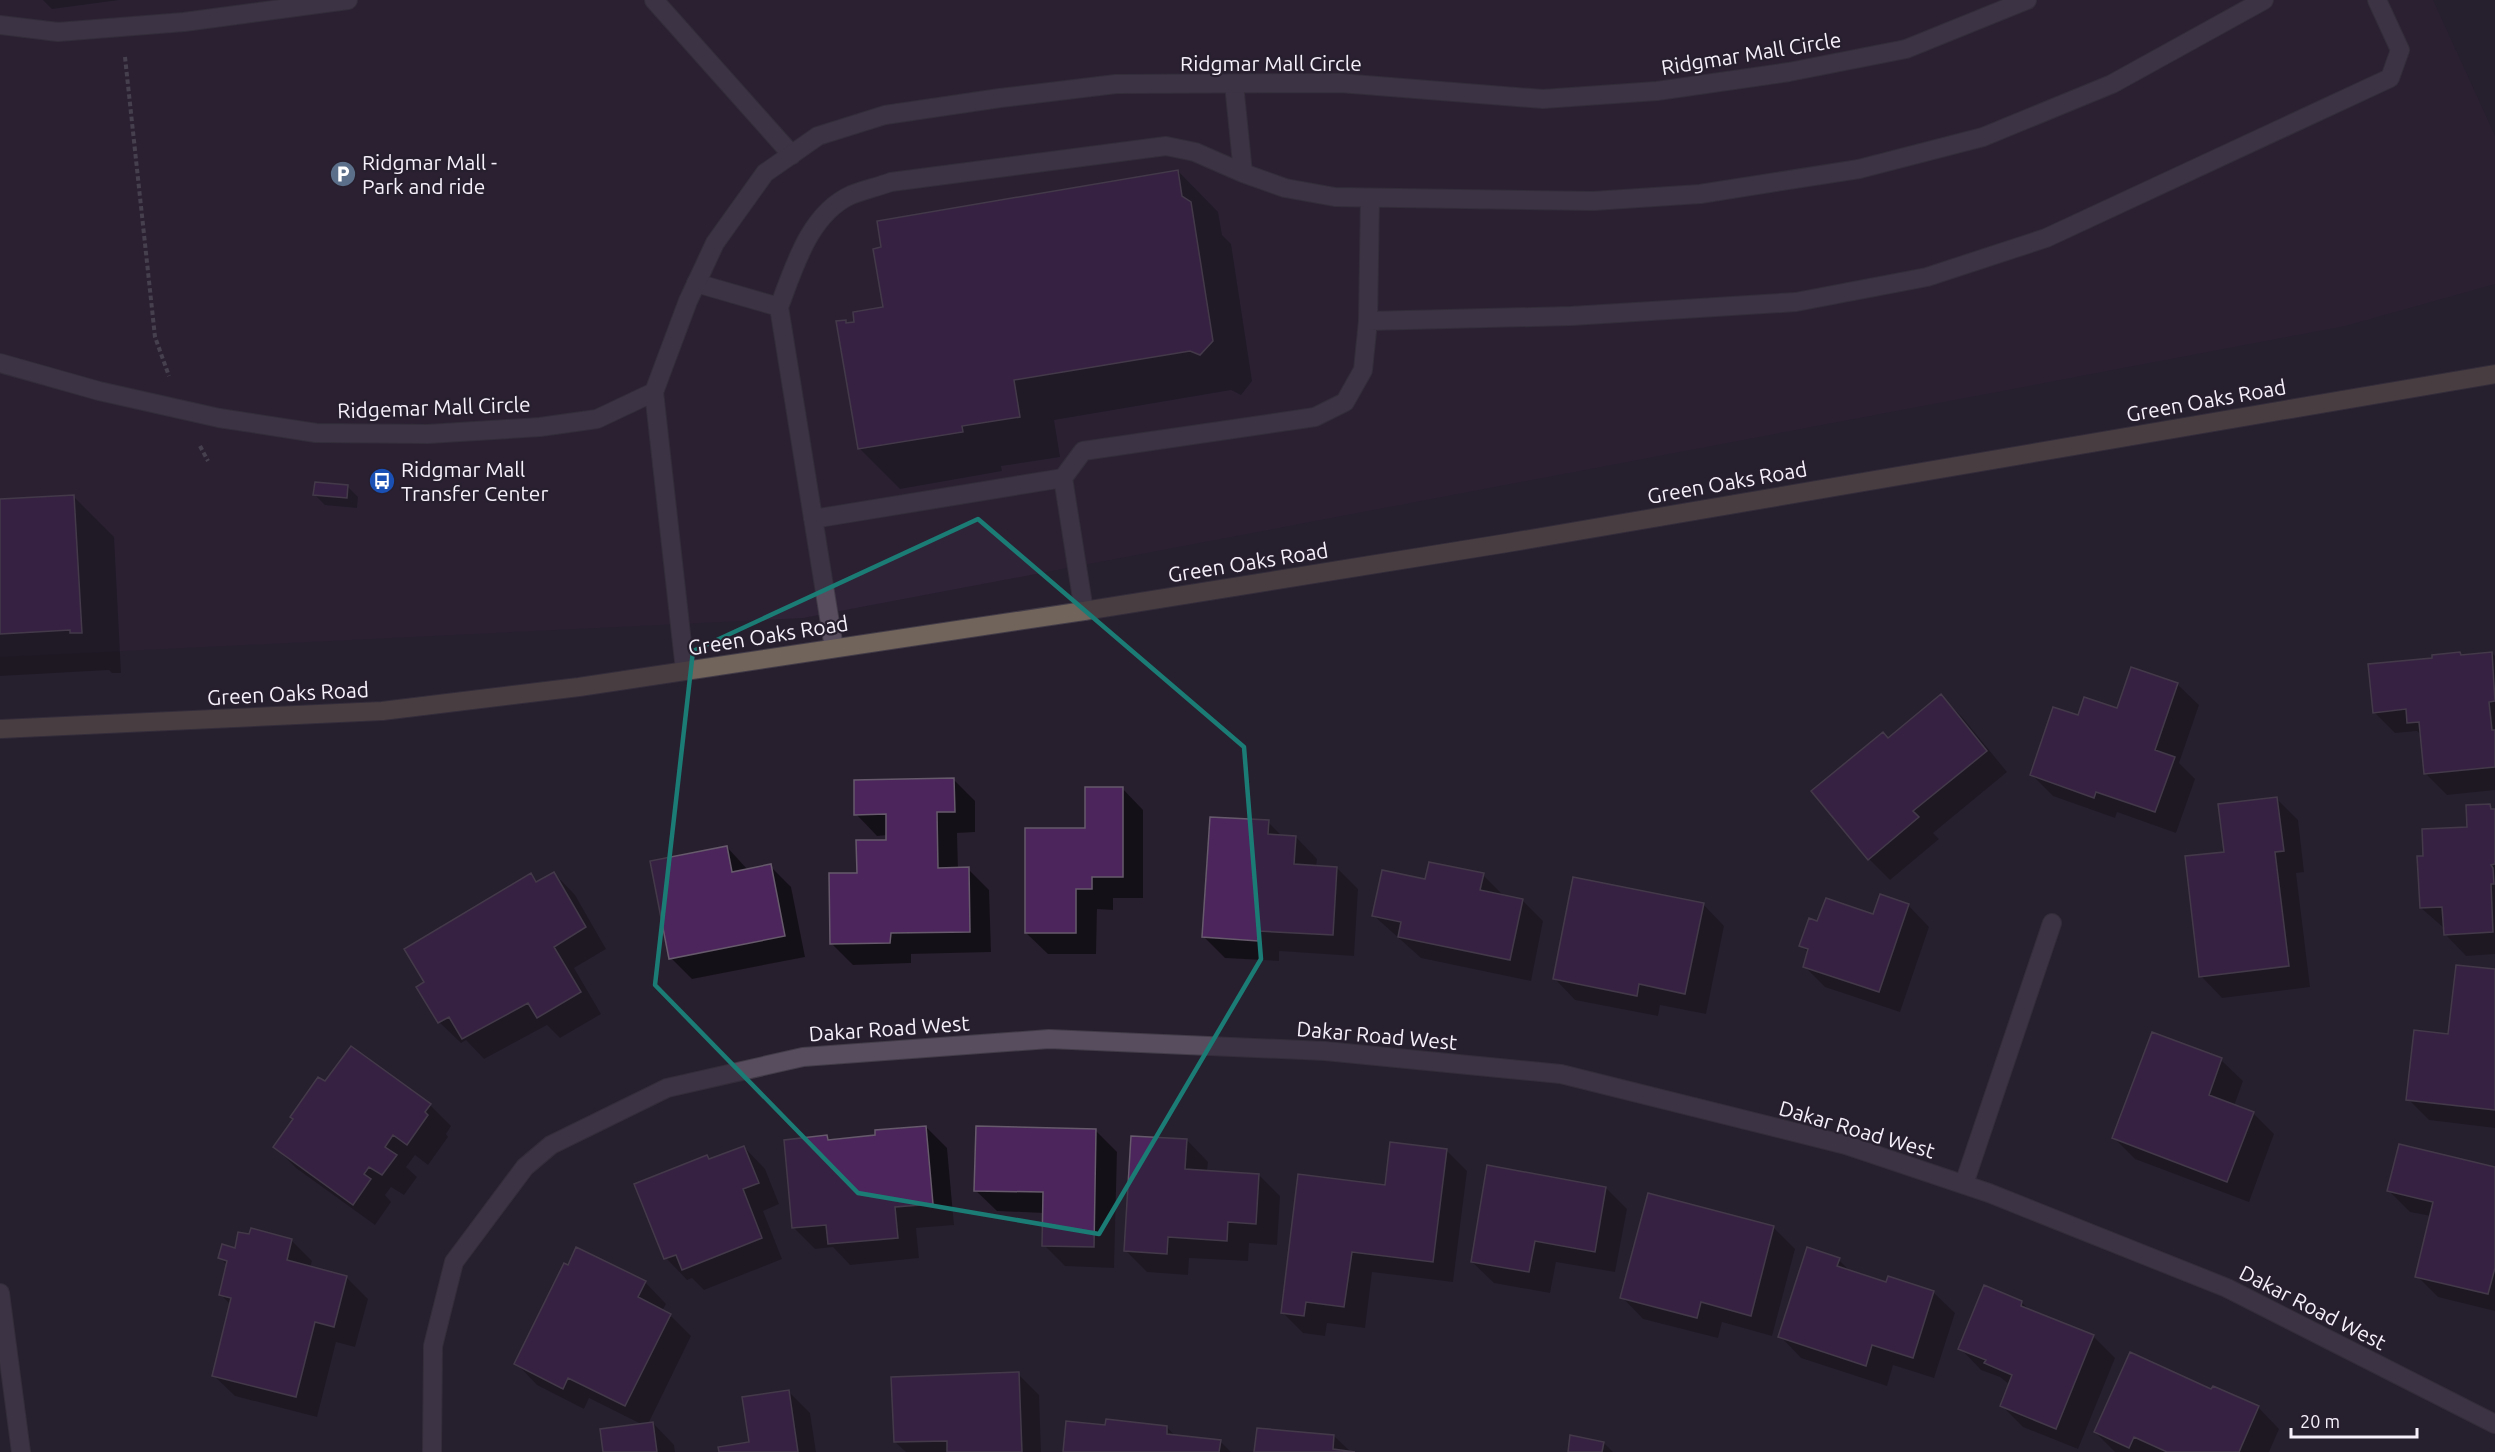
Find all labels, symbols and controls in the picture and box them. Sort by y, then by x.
street label: Ridgmar Mall Circle [1659,27,1843,79]
street label: Ridgmar Mall Circle [1180,51,1362,75]
place label: Ridgmar Mall - Park and ride [362,150,497,198]
parking icon: Ridgmar Mall - Park and ride [328,159,358,189]
street label: Green Oaks Road [2124,374,2288,426]
street label: Ridgemar Mall Circle [337,392,531,422]
street label: Green Oaks Road [1645,456,1809,508]
place label: Ridgmar Mall Transfer Center [401,457,548,505]
bus stop icon: Ridgmar Mall Transfer Center [367,466,397,496]
street label: Green Oaks Road [1166,537,1330,587]
street label: Green Oaks Road [686,610,850,660]
street label: Green Oaks Road [207,677,369,709]
street label: Dakar Road West [808,1010,970,1046]
street label: Dakar Road West [1296,1016,1458,1054]
street label: Dakar Road West [1776,1095,1938,1163]
street label: Dakar Road West [2236,1260,2390,1354]
scale bar [2291,1401,2417,1439]
text: 20 m [2300,1411,2340,1431]

